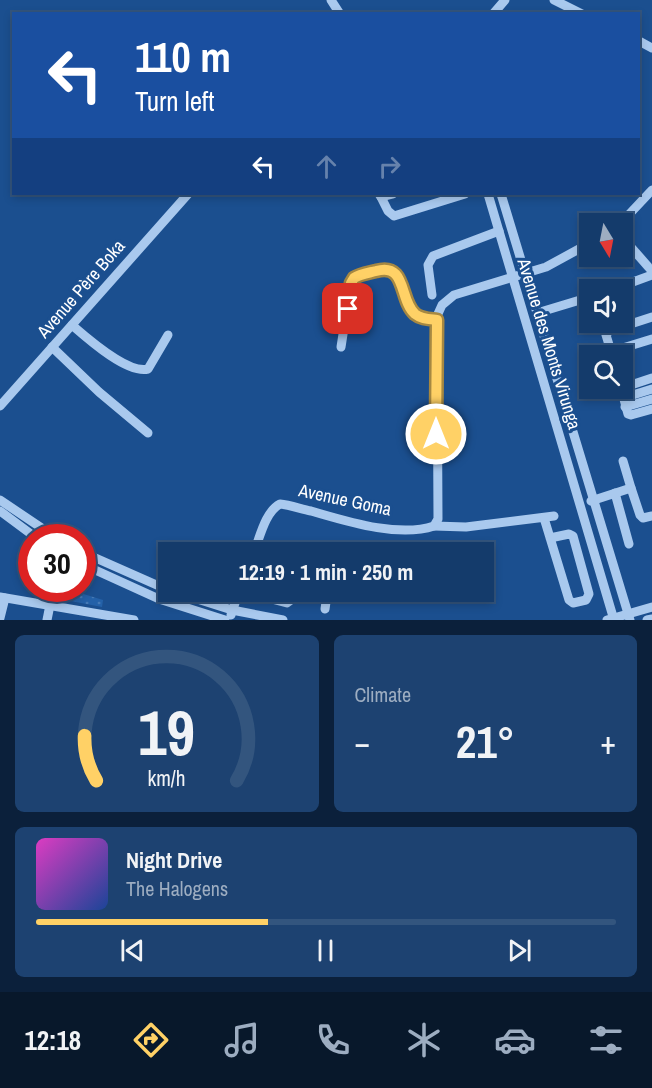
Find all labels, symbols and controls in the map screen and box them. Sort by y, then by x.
text: 110 m [135,29,231,85]
icon: left [36,36,114,114]
text: Turn left [135,83,214,119]
icon: left [247,150,280,183]
icon: ahead [310,150,343,183]
icon: right [373,150,406,183]
north arrow [579,213,633,267]
map controls [579,213,633,399]
street label: Avenue Père Boka [30,234,130,344]
street label: Avenue des Monts Virunga [511,254,587,432]
button: sound [579,279,633,333]
pin [322,283,373,334]
icon: arrive [331,292,364,325]
button: search [579,345,633,399]
position arrow [404,402,468,466]
street label: Avenue Goma [296,477,394,522]
speed limit sign: 30 [18,524,96,602]
text: 12:19 · 1 min · 250 m [239,557,413,587]
text: Climate [355,681,411,708]
text: 19 [138,690,195,774]
text: 21° [456,711,515,772]
text: − [355,720,370,764]
text: + [600,720,616,764]
text: km/h [148,764,186,793]
text: Night Drive [126,845,222,875]
text: The Halogens [126,875,228,902]
icon: previous [116,934,149,967]
icon: pause [309,934,342,967]
icon: next [503,934,536,967]
icon: directions [130,1019,172,1061]
icon: music [221,1019,263,1061]
icon: phone [312,1019,354,1061]
icon: climate [403,1019,445,1061]
icon: car [494,1019,536,1061]
icon: filters [585,1019,627,1061]
text: 12:18 [25,1022,81,1058]

